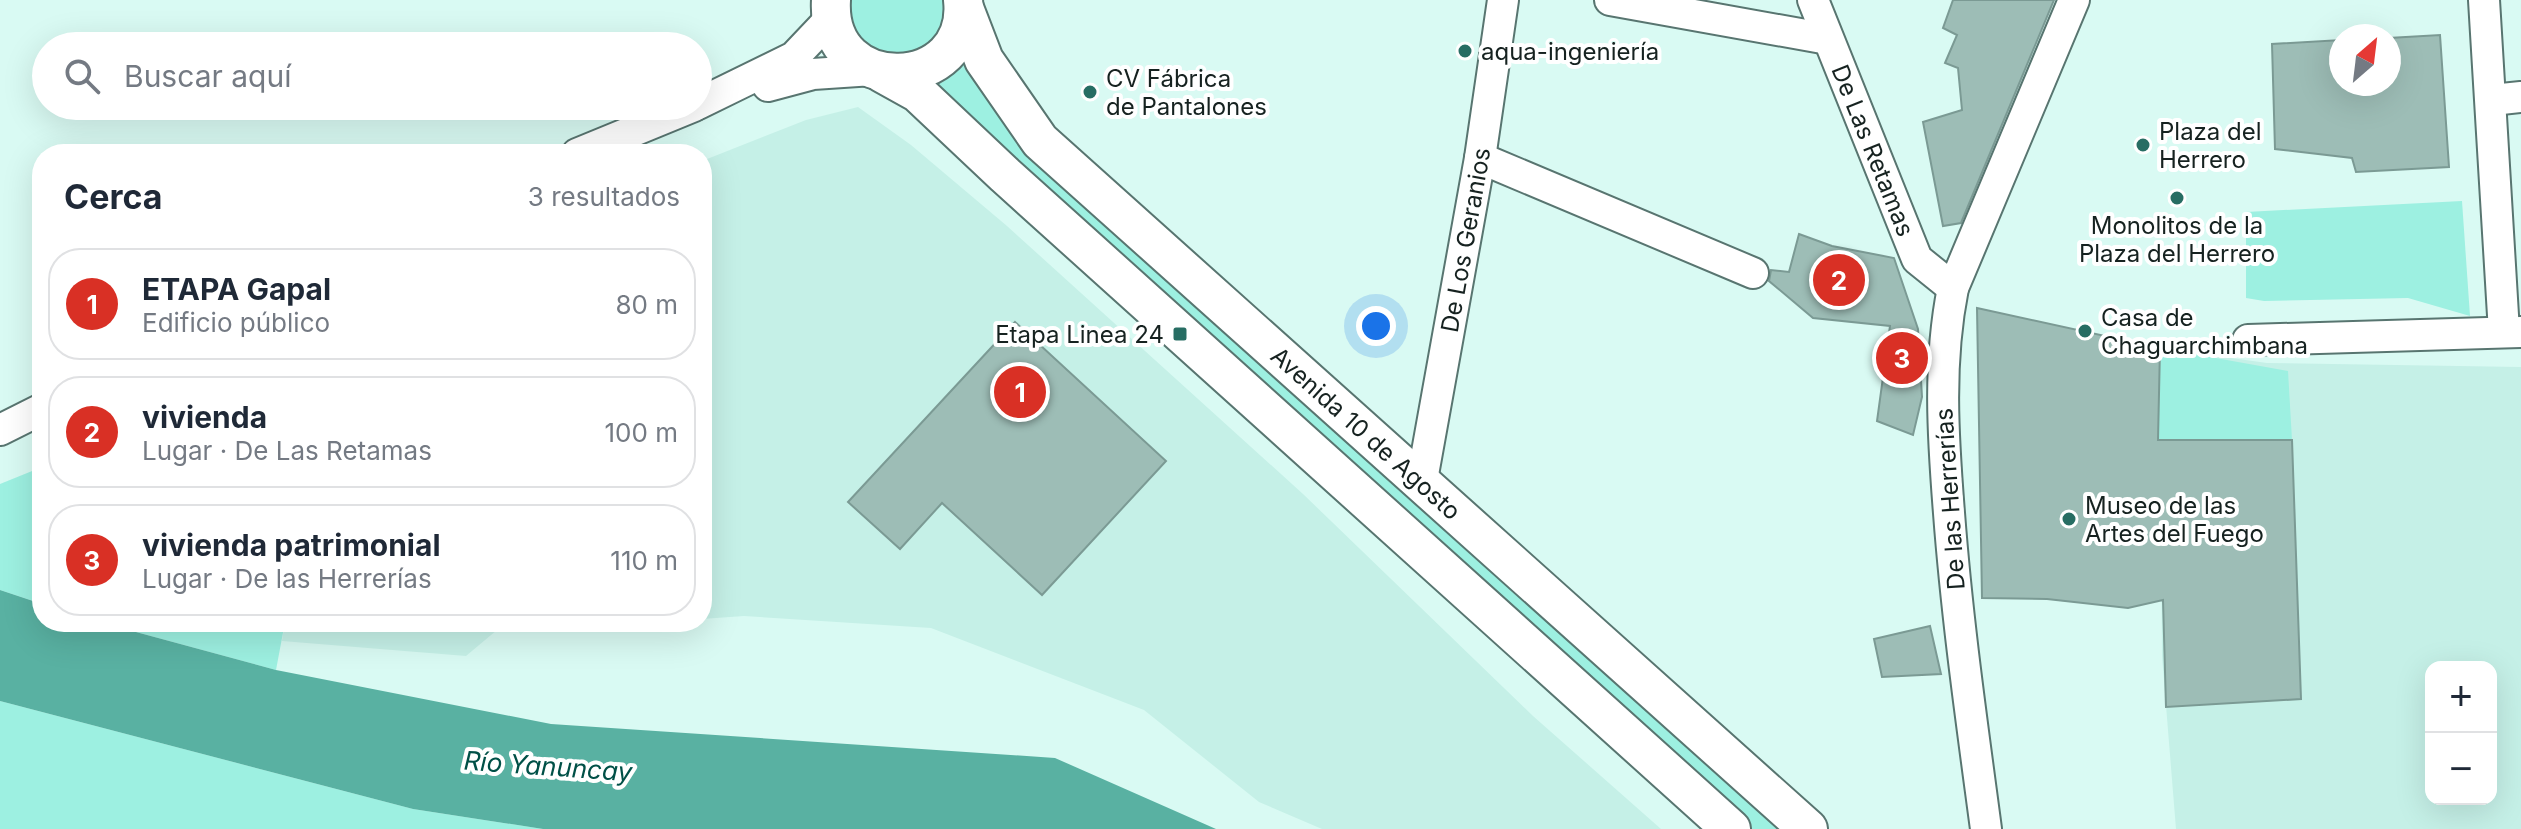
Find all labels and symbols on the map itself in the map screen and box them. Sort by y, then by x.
north arrow [2329,24,2401,96]
place label: aqua-ingeniería [1481,37,1659,66]
marker: aqua-ingeniería [1456,42,1474,60]
street label: De Las Retamas [1826,60,1921,240]
place label: CV Fábrica de Pantalones [1106,64,1267,121]
marker: CV Fábrica de Pantalones [1081,83,1099,101]
place label: Plaza del Herrero [2159,117,2262,174]
marker: Plaza del Herrero [2134,136,2152,154]
street label: De Los Geranios [1434,146,1496,334]
marker: Monolitos de la Plaza del Herrero [2168,189,2186,207]
place label: Monolitos de la Plaza del Herrero [2079,211,2275,268]
pin: 2 [1813,250,1865,310]
place label: Casa de Chaguarchimbana [2101,303,2308,360]
your location [1356,306,1396,346]
place label: Etapa Linea 24 [995,320,1164,349]
marker: Casa de Chaguarchimbana [2076,322,2094,340]
marker: Etapa Linea 24 [1171,325,1189,343]
pin: 3 [1876,328,1928,388]
street label: Avenida 10 de Agosto [1265,341,1467,525]
pin: 1 [994,362,1046,422]
street label: De las Herrerías [1929,407,1971,591]
place label: Museo de las Artes del Fuego [2085,491,2264,548]
marker: Museo de las Artes del Fuego [2060,510,2078,528]
water label: Río Yanuncay [463,745,635,787]

